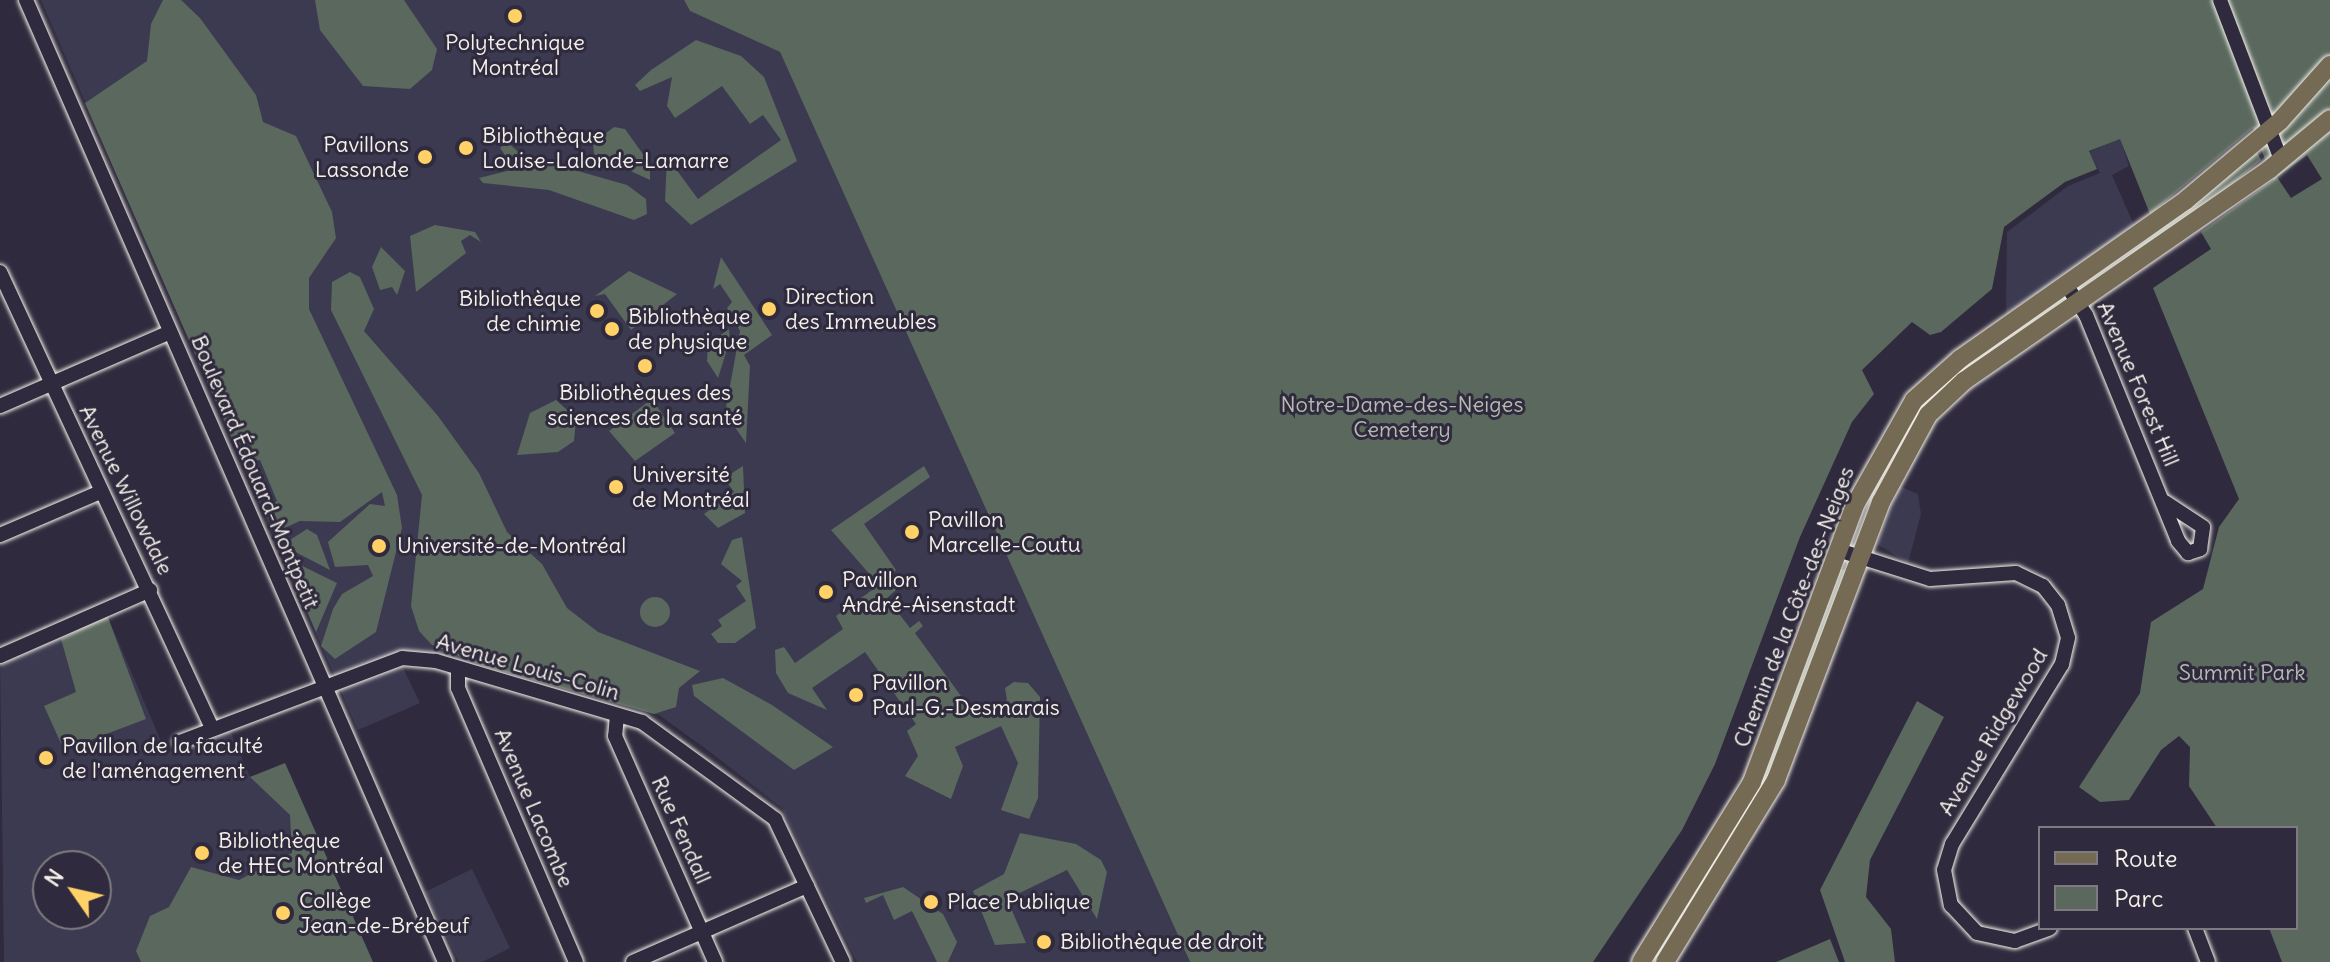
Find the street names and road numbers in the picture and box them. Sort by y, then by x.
street label: Avenue Forest Hill [2091,298,2185,470]
street label: Boulevard Édouard-Montpetit [185,331,325,613]
street label: Avenue Willowdale [73,401,179,579]
street label: Chemin de la Côte-des-Neiges [1728,463,1860,751]
street label: Avenue Louis-Colin [433,628,623,706]
street label: Avenue Ridgewood [1933,644,2053,820]
street label: Avenue Lacombe [489,725,579,891]
street label: Rue Fendall [646,772,716,888]

